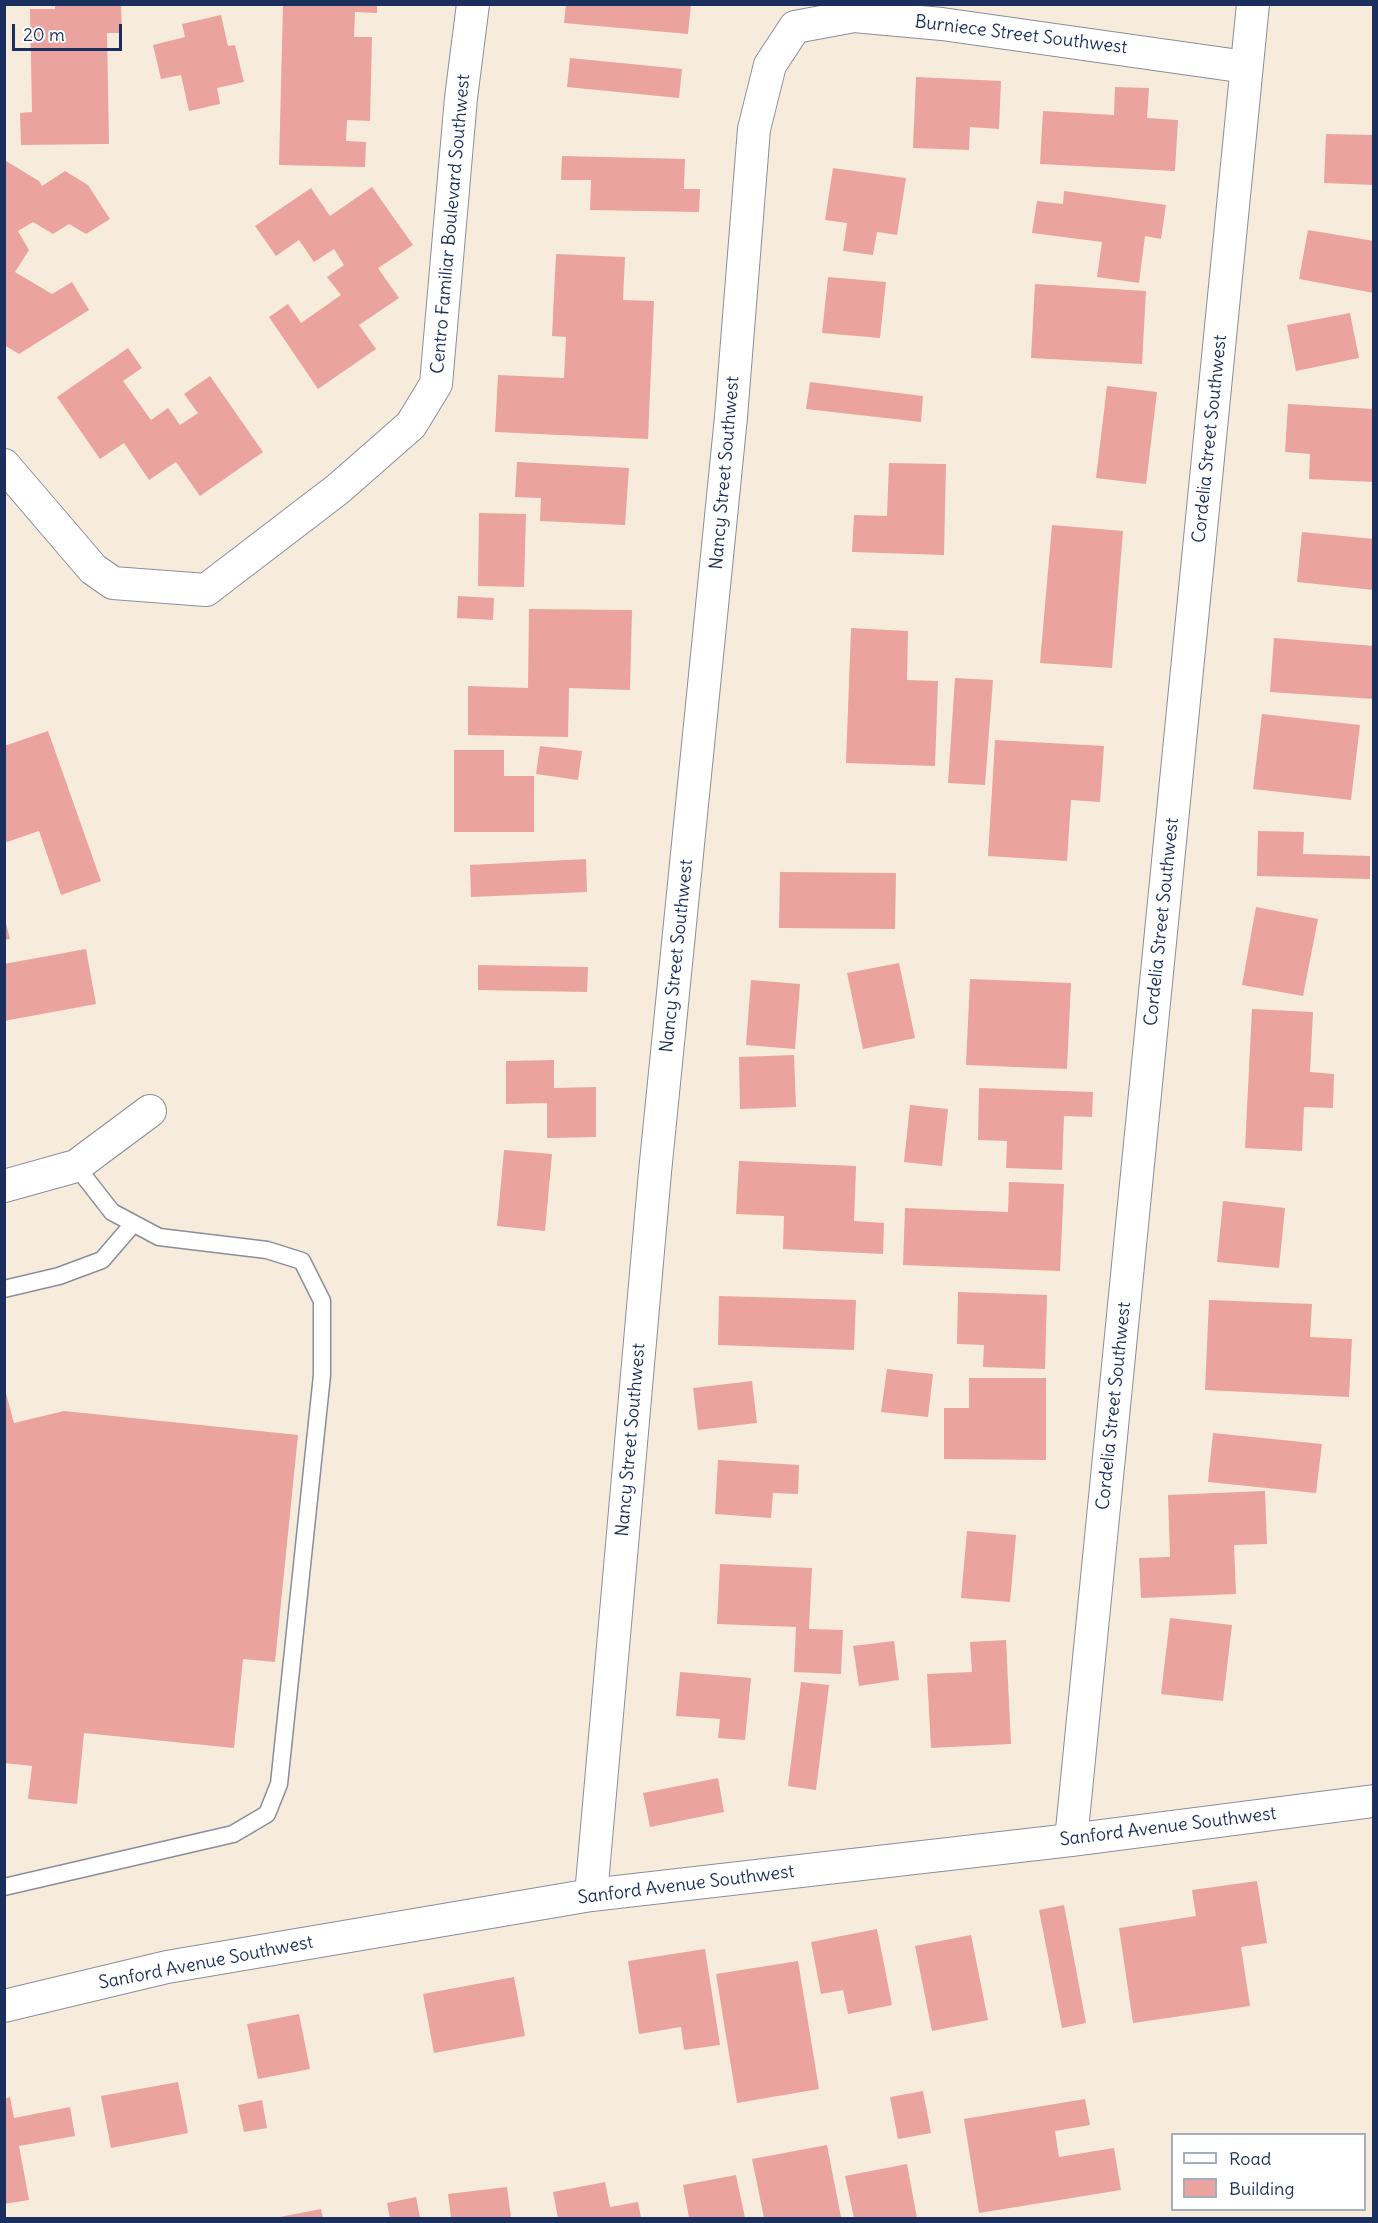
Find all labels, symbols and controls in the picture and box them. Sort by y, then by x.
street label: Burniece Street Southwest [913,11,1129,59]
scale bar [15,12,124,50]
text: 20 m [23,23,65,46]
street label: Centro Familiar Boulevard Southwest [427,73,475,375]
street label: Cordelia Street Southwest [1188,334,1232,544]
street label: Nancy Street Southwest [706,375,744,571]
street label: Cordelia Street Southwest [1140,817,1184,1027]
street label: Nancy Street Southwest [656,858,698,1054]
street label: Cordelia Street Southwest [1092,1301,1136,1511]
street label: Nancy Street Southwest [612,1342,650,1538]
street label: Sanford Avenue Southwest [1058,1803,1278,1851]
street label: Sanford Avenue Southwest [576,1861,796,1909]
street label: Sanford Avenue Southwest [97,1932,315,1994]
legend [1171,2133,1366,2211]
text: Road [1229,2147,1271,2170]
text: Building [1229,2177,1294,2200]

